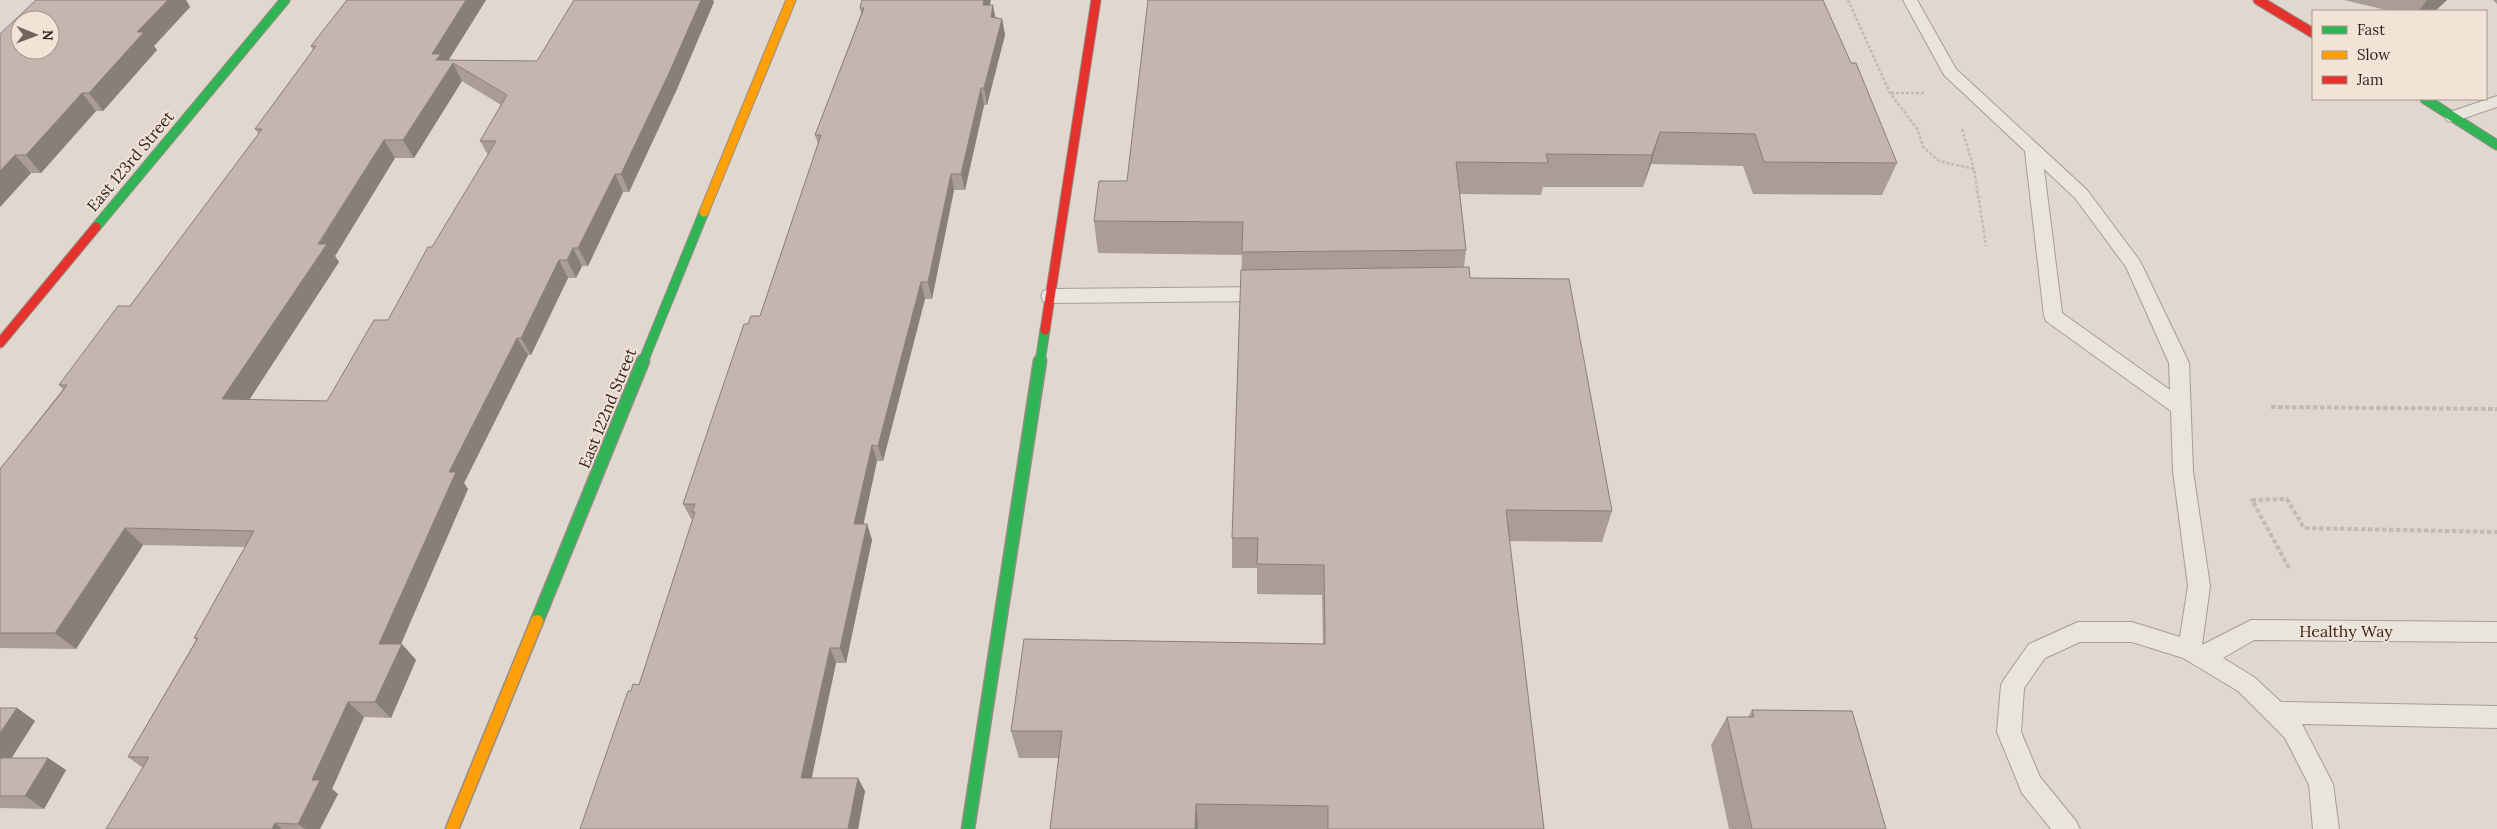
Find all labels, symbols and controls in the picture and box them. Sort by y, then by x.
north arrow [10,10,60,60]
legend [2312,10,2487,100]
text: Fast [2357,20,2385,39]
text: N [39,30,57,41]
text: Slow [2357,45,2390,64]
text: Jam [2356,70,2384,89]
street label: East 123rd Street [82,106,178,215]
street label: East 122nd Street [574,344,641,471]
street label: Healthy Way [2299,621,2393,641]

